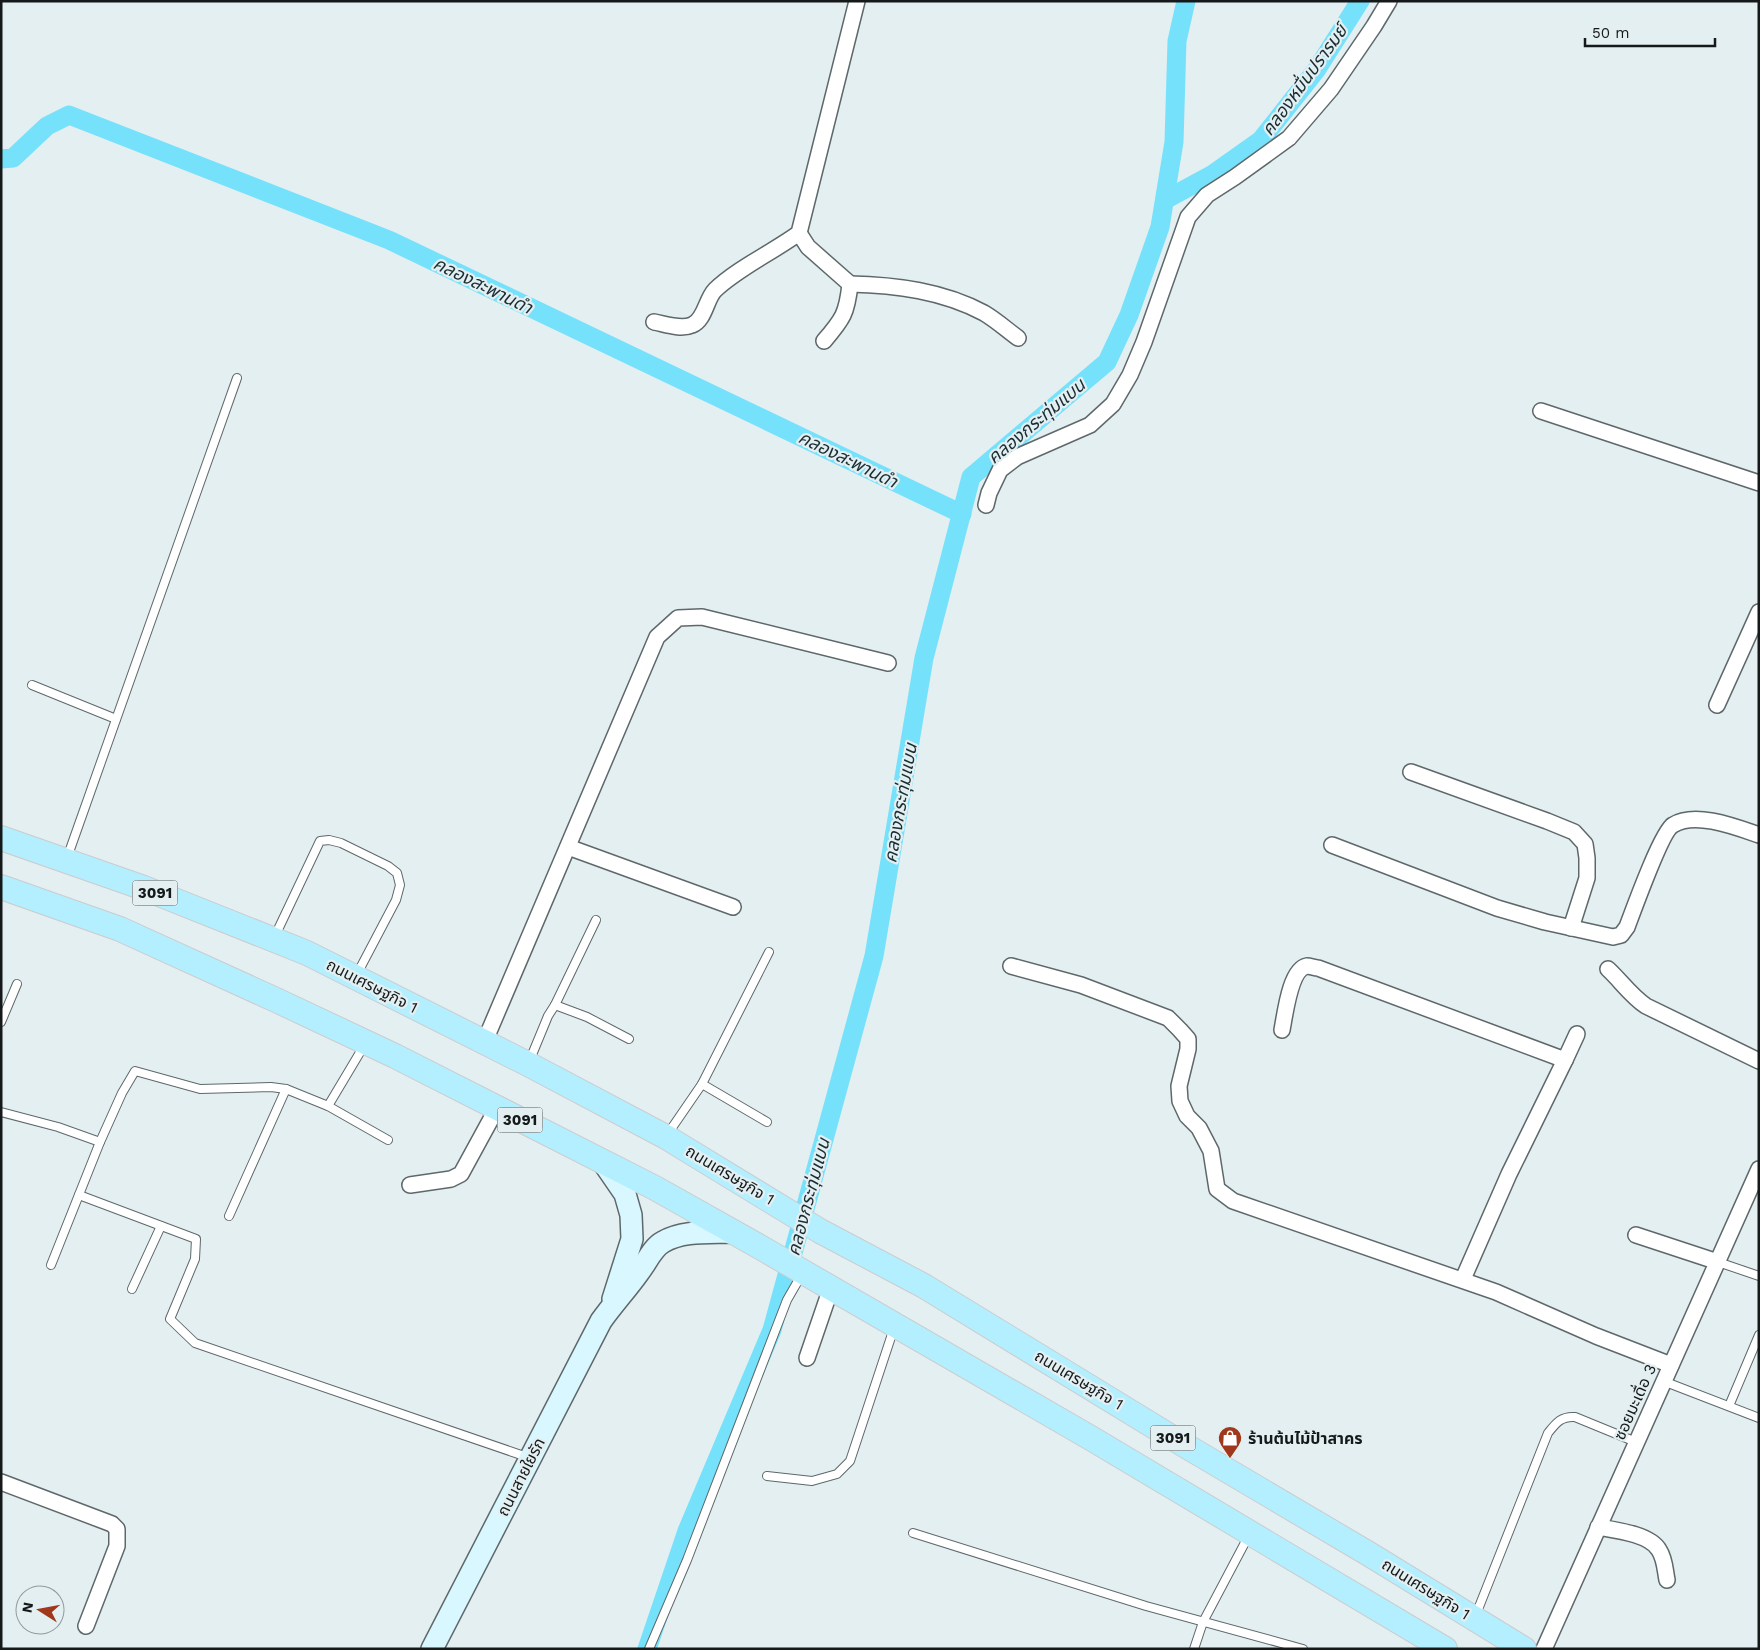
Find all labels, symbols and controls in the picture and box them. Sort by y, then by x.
scale bar [1585,15,1715,47]
water label: คลองหมื่นปรารมย์ [1255,17,1353,139]
text: 50 m [1592,24,1629,42]
water label: คลองสะพานดำ [430,252,536,318]
water label: คลองกระทุ่มแบน [983,373,1090,469]
water label: คลองสะพานดำ [795,426,901,492]
water label: คลองกระทุ่มแบน [879,741,922,865]
road number: 3091 [132,880,178,906]
street label: ถนนเศรษฐกิจ 1 [323,955,421,1017]
road number: 3091 [498,1108,542,1132]
water label: คลองกระทุ่มแบน [782,1135,835,1258]
street label: ถนนเศรษฐกิจ 1 [682,1141,778,1209]
street label: ถนนเศรษฐกิจ 1 [1031,1346,1127,1414]
street label: ซอยมะเดื่อ 3 [1608,1360,1660,1443]
shop icon: ร้านต้นไม้ป้าสาคร [1217,1425,1243,1459]
road number: 3091 [1150,1426,1196,1450]
place label: ร้านต้นไม้ป้าสาคร [1248,1429,1363,1448]
street label: ถนนสายใยรัก [493,1435,549,1519]
street label: ถนนเศรษฐกิจ 1 [1378,1554,1474,1624]
north arrow [15,1585,65,1635]
text: N [18,1601,36,1614]

